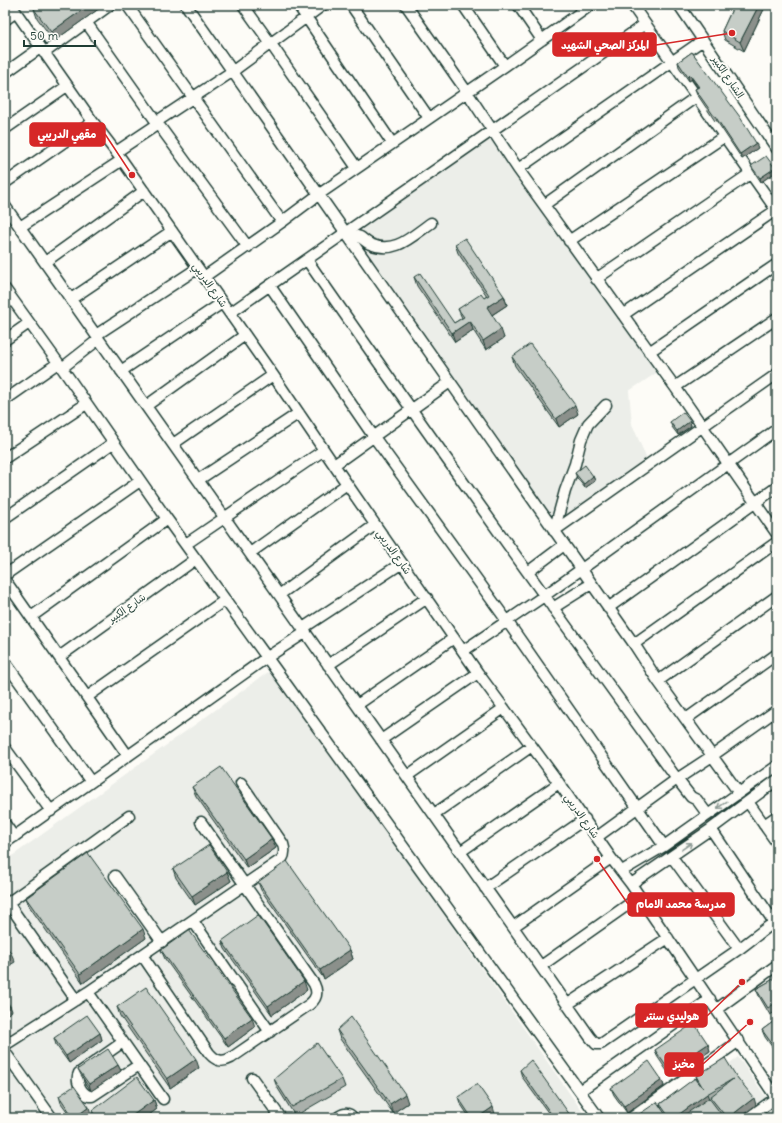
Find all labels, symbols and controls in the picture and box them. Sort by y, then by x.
scale bar [24,22,95,48]
text: 50 m [30,28,59,43]
callout: المركز الصحي الشهيد [553,33,656,56]
text: المركز الصحي الشهيد [561,38,649,55]
street label: الشارع الكبير [708,53,747,101]
callout: مقهي الدريبي [30,123,105,146]
text: مقهي الدريبي [38,127,96,144]
street label: شارع الدريبي [187,260,230,312]
street label: شارع الدريبي [371,527,414,579]
street label: شارع الكبير [105,590,149,627]
street label: شارع الدريبي [559,791,602,843]
one-way arrow [717,800,728,809]
one-way arrow [681,842,692,850]
callout: مدرسة محمد الامام [628,893,734,916]
text: مدرسة محمد الامام [636,897,726,913]
callout: هوليدي سنتر [636,1004,707,1027]
text: هوليدي سنتر [644,1009,699,1025]
callout: مخبز [665,1053,703,1076]
text: مخبز [672,1057,695,1071]

